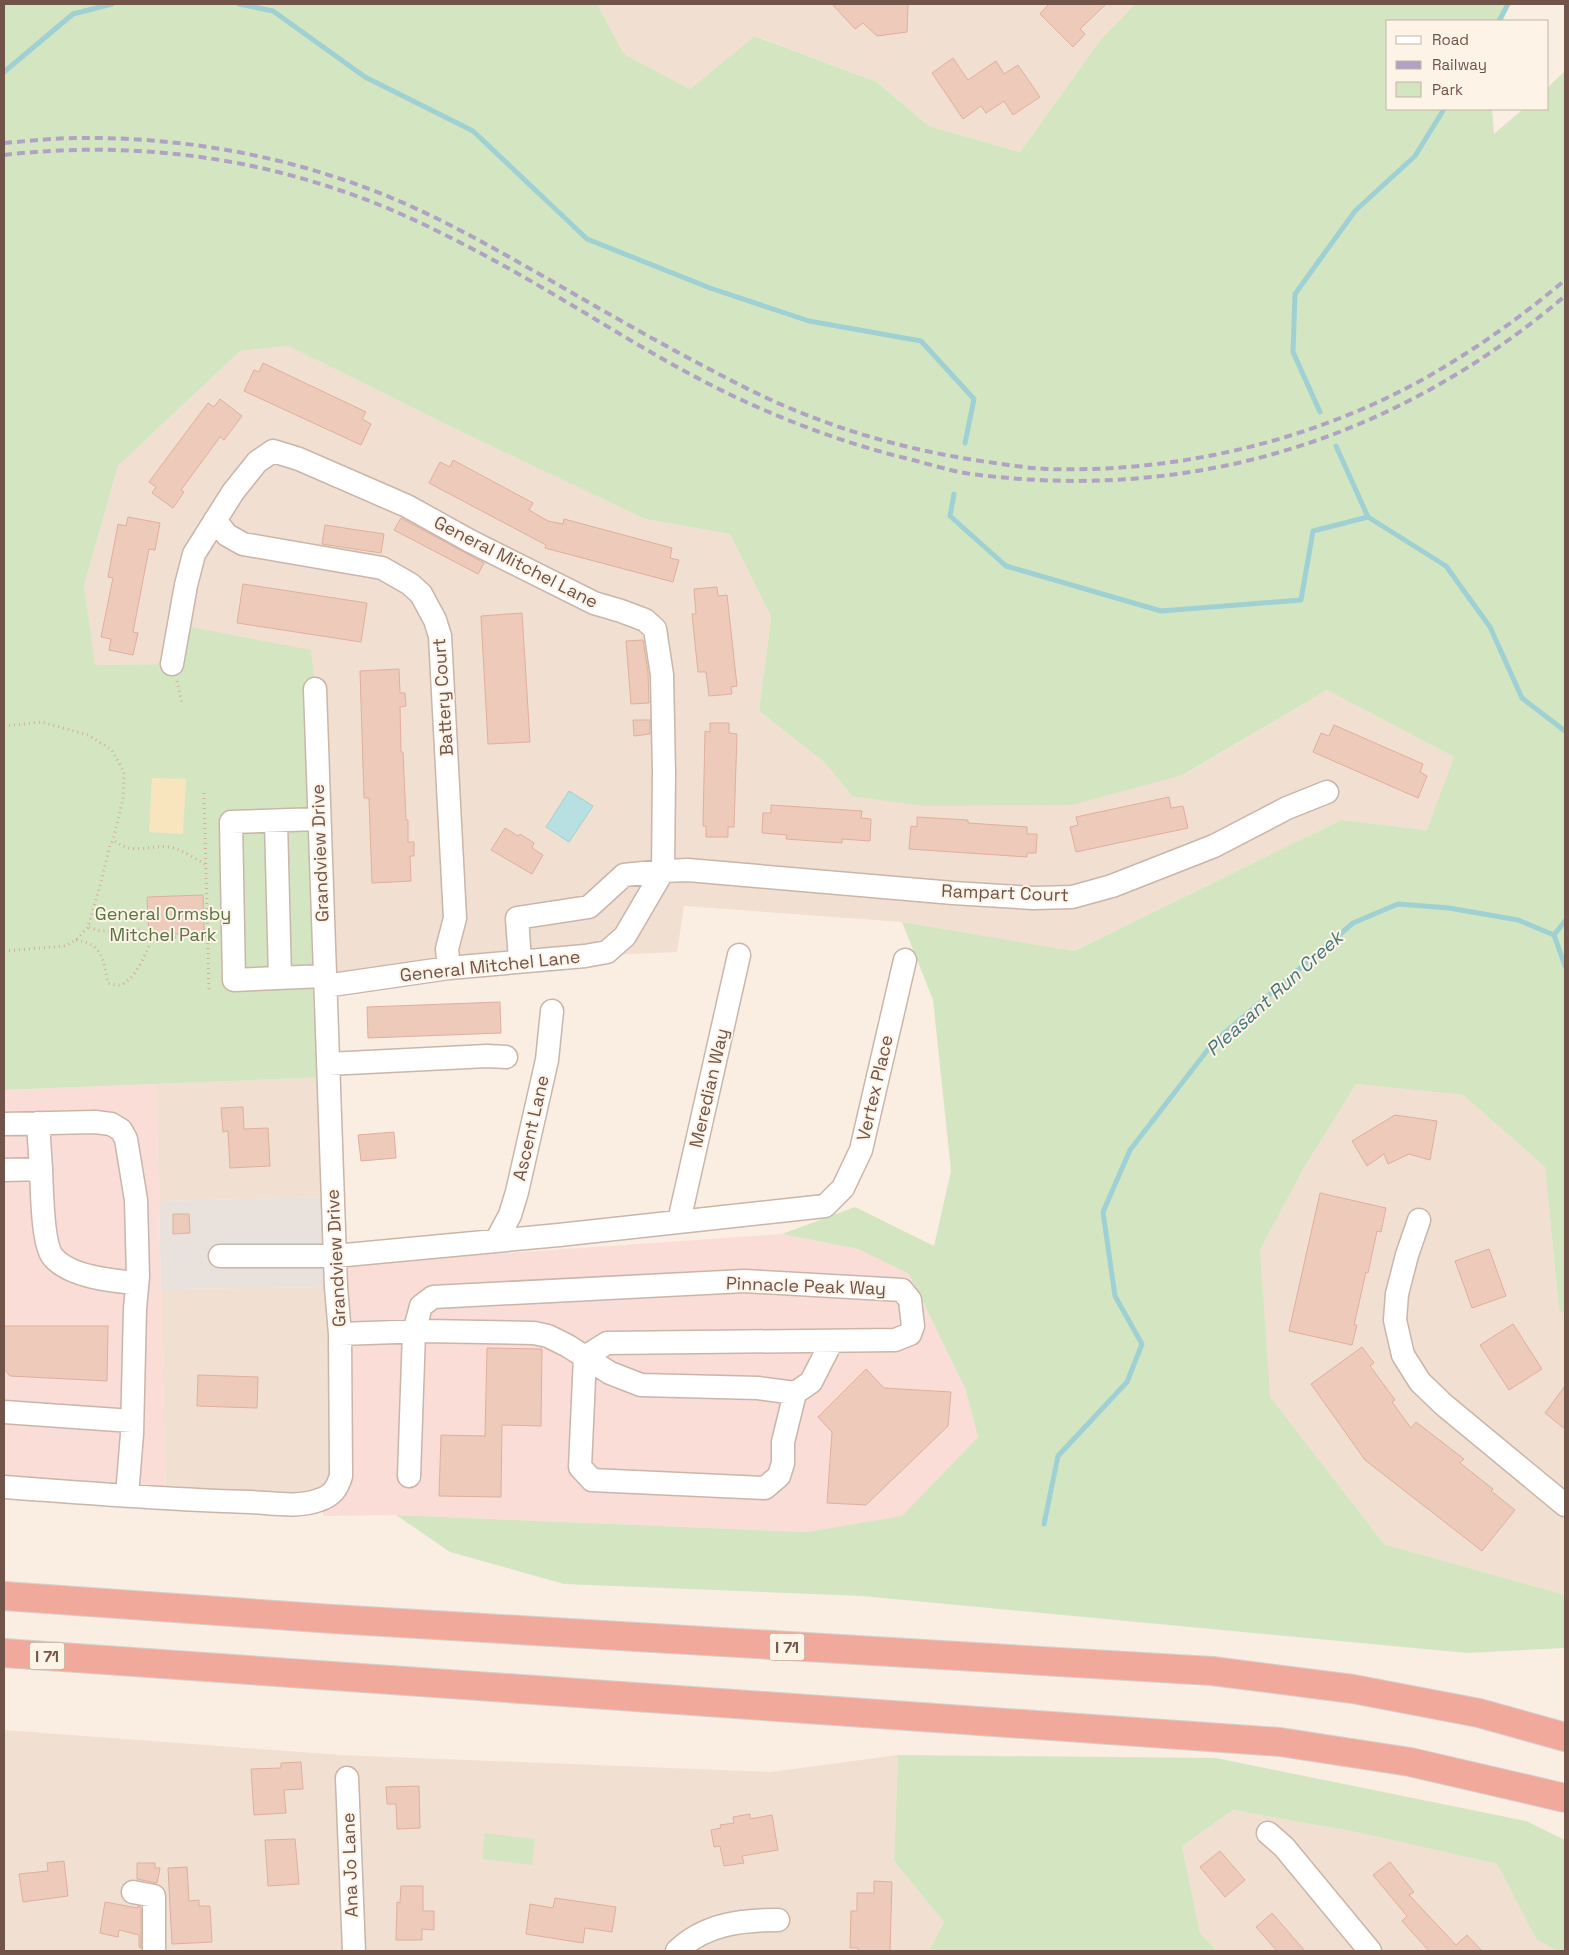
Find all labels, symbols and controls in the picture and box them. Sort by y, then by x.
legend [1386,20,1549,110]
text: Road [1432,30,1469,49]
text: Railway [1432,55,1487,74]
text: Park [1432,80,1463,99]
street label: General Mitchel Lane [430,510,602,613]
street label: Battery Court [427,637,458,757]
street label: Grandview Drive [306,784,333,922]
street label: Rampart Court [941,879,1069,906]
park label: General Ormsby Mitchel Park [95,902,231,946]
water label: Pleasant Run Creek [1201,923,1350,1062]
street label: General Mitchel Lane [399,945,581,986]
street label: Meredian Way [684,1026,733,1150]
street label: Vertex Place [851,1033,898,1143]
street label: Ascent Lane [507,1073,554,1183]
street label: Grandview Drive [320,1188,351,1328]
street label: Pinnacle Peak Way [726,1271,887,1300]
road number: I 71 [770,1634,804,1660]
road number: I 71 [30,1642,64,1670]
street label: Ana Jo Lane [336,1812,363,1918]

